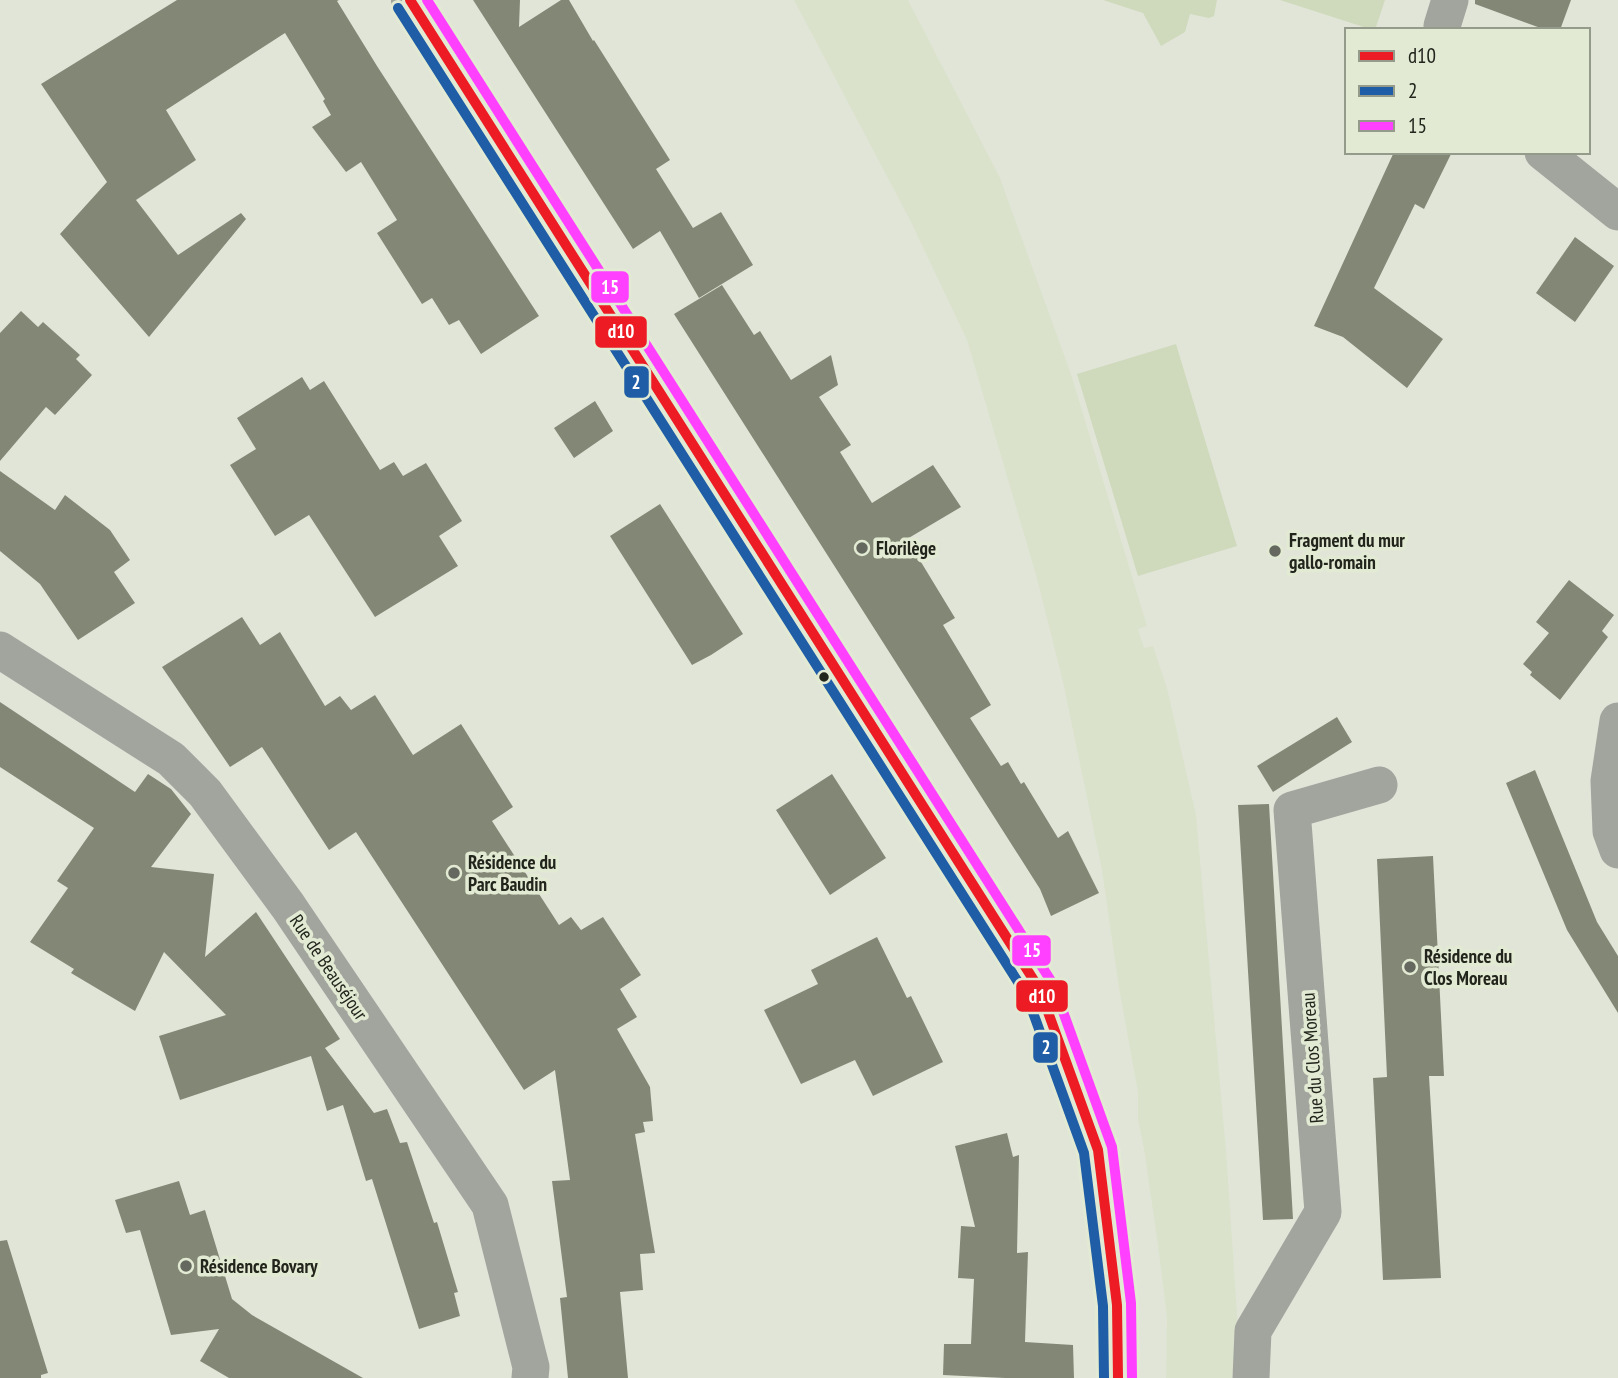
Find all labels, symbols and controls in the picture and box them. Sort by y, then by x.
legend [1345,28,1590,154]
text: d10 [1408,42,1436,69]
text: 2 [1408,77,1417,104]
text: 15 [1408,112,1427,139]
line badge: 15 [590,270,630,304]
text: 15 [601,275,619,299]
line badge: d10 [594,315,648,349]
text: d10 [608,319,634,343]
line badge: 2 [623,365,650,399]
text: 2 [631,370,641,394]
place label: Fragment du mur gallo-romain [1289,528,1405,574]
place label: Florilège [876,536,936,560]
marker: Florilège [854,540,870,556]
marker: Fragment du mur gallo-romain [1267,543,1283,559]
unlabelled marker [817,670,831,684]
place label: Résidence du Parc Baudin [468,850,556,896]
marker: Résidence du Parc Baudin [446,865,462,881]
street label: Rue de Beauséjour [285,910,374,1025]
line badge: 15 [1011,934,1052,967]
text: 15 [1023,938,1041,962]
place label: Résidence du Clos Moreau [1424,944,1512,990]
marker: Résidence du Clos Moreau [1402,959,1418,975]
line badge: d10 [1015,979,1069,1013]
text: d10 [1029,984,1055,1008]
street label: Rue du Clos Moreau [1295,992,1329,1124]
line badge: 2 [1032,1031,1059,1064]
text: 2 [1041,1035,1051,1059]
place label: Résidence Bovary [200,1254,318,1278]
marker: Résidence Bovary [178,1258,194,1274]

